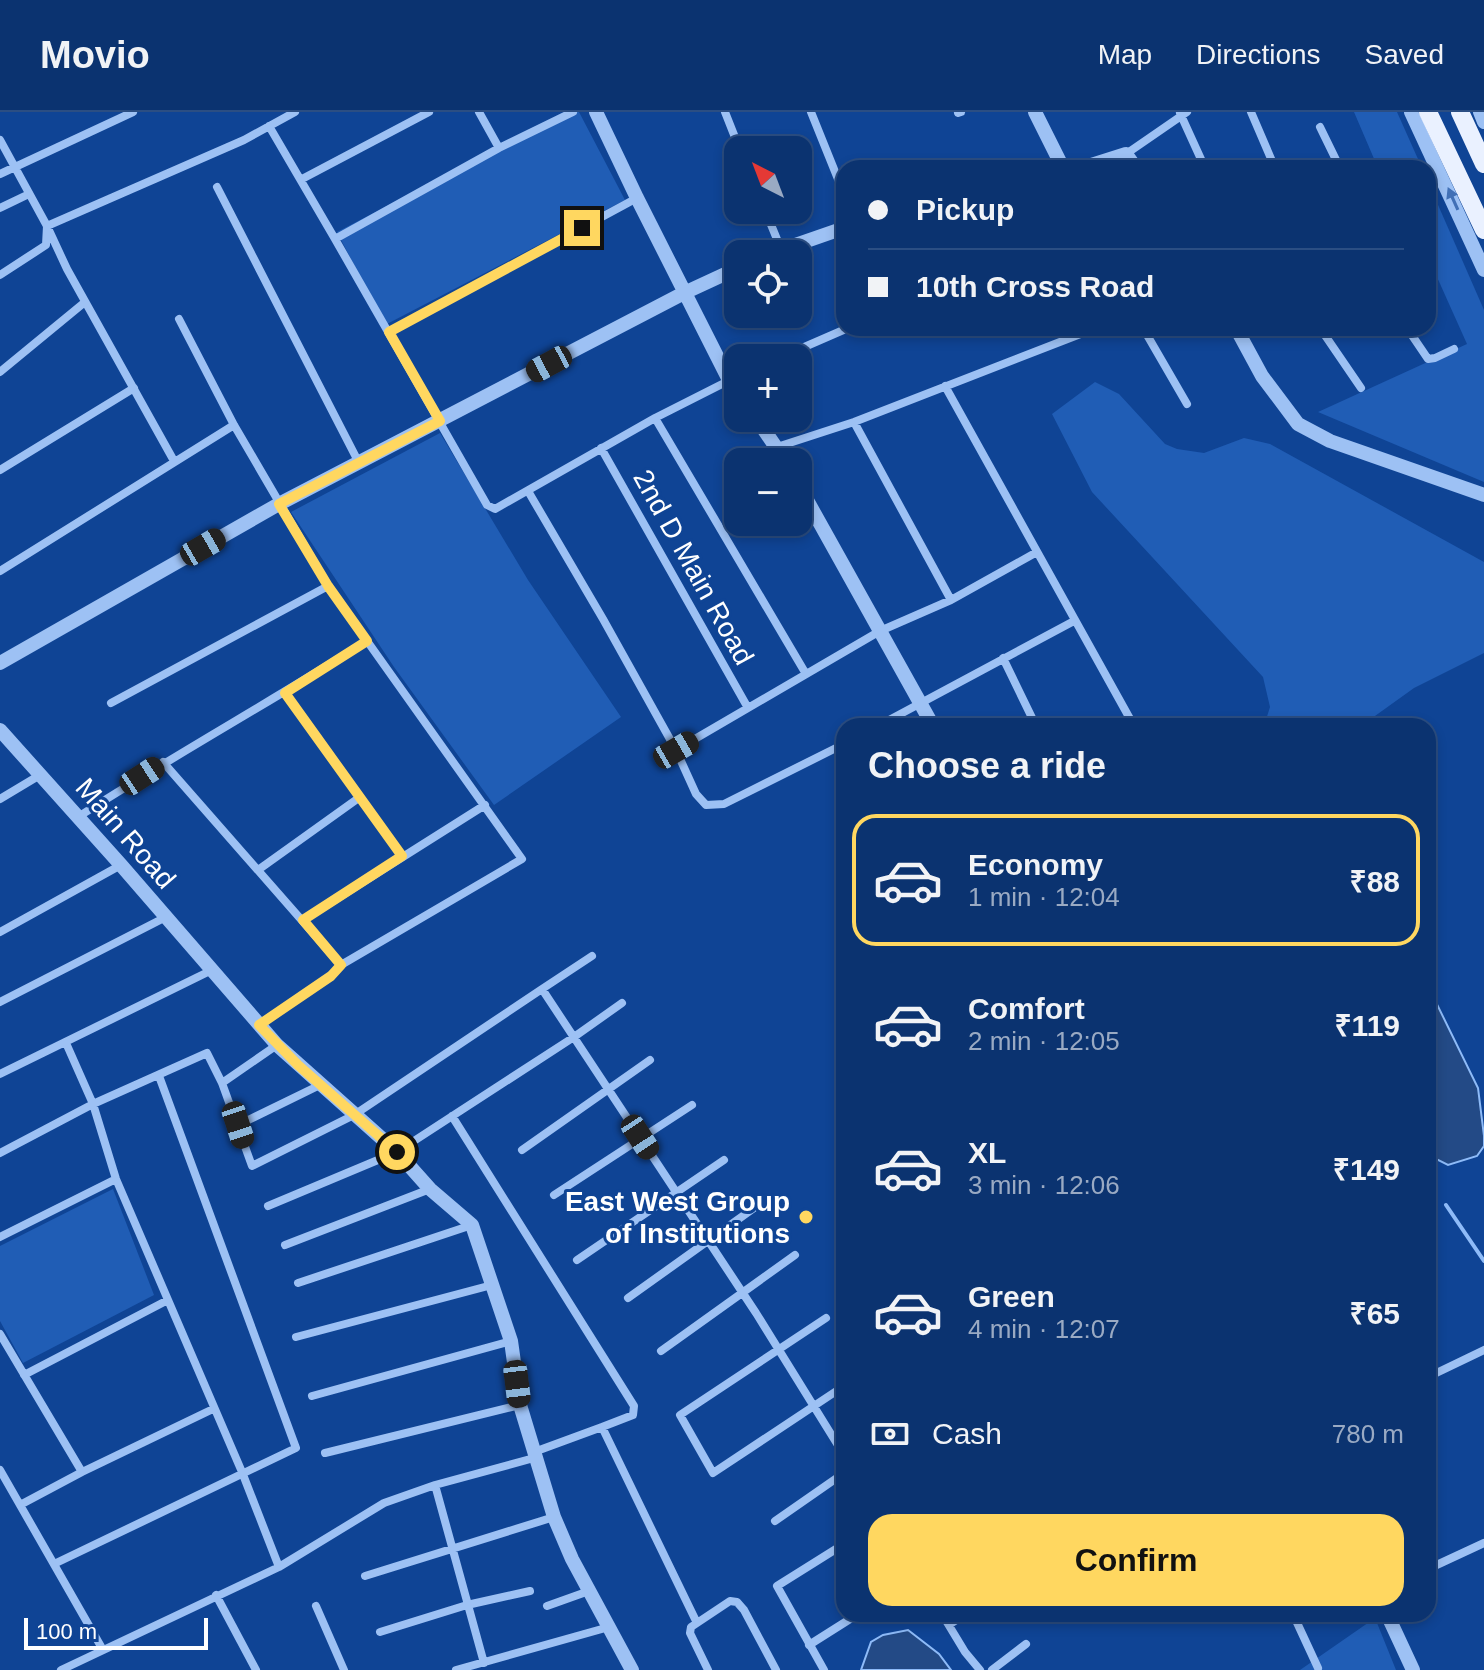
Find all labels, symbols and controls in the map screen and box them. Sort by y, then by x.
text: Movio [40,34,150,76]
text: Map [1098,39,1152,70]
text: Directions [1196,39,1321,70]
text: Saved [1365,39,1444,70]
north arrow [724,136,812,224]
map controls [724,136,812,536]
one-way arrow [1446,187,1459,211]
text: Pickup [916,193,1014,226]
route end [564,210,600,246]
button: locate [724,240,812,328]
text: 10th Cross Road [916,270,1154,303]
car [522,342,576,386]
button: + [724,344,812,432]
button: − [724,448,812,536]
street label: 2nd D Main Road [627,464,760,670]
car [176,525,230,569]
car [649,728,703,772]
text: Choose a ride [868,745,1106,786]
car [115,753,169,799]
street label: Main Road [70,772,182,895]
icon: car [872,844,944,916]
text: Economy [968,848,1103,881]
text: ₹88 [1349,865,1400,898]
text: 1 min · 12:04 [968,882,1120,912]
icon: car [872,988,944,1060]
text: Comfort [968,992,1085,1025]
text: ₹119 [1334,1009,1400,1042]
text: 2 min · 12:05 [968,1026,1120,1056]
car [219,1098,257,1152]
car [617,1110,663,1164]
icon: car [872,1132,944,1204]
route start [379,1134,415,1170]
text: XL [968,1136,1006,1169]
text: ₹149 [1333,1153,1400,1186]
text: 3 min · 12:06 [968,1170,1120,1200]
place label: East West Group of Institutions [565,1186,790,1249]
marker: East West Group of Institutions [797,1208,815,1226]
icon: car [872,1276,944,1348]
text: Green [968,1280,1055,1313]
text: ₹65 [1349,1297,1400,1330]
text: 4 min · 12:07 [968,1314,1120,1344]
car [502,1359,532,1409]
icon: cash [868,1412,912,1456]
text: Cash [932,1417,1002,1450]
text: 780 m [1332,1419,1404,1449]
button: Confirm [868,1514,1404,1606]
scale bar [24,1614,208,1650]
text: 100 m [36,1619,97,1644]

